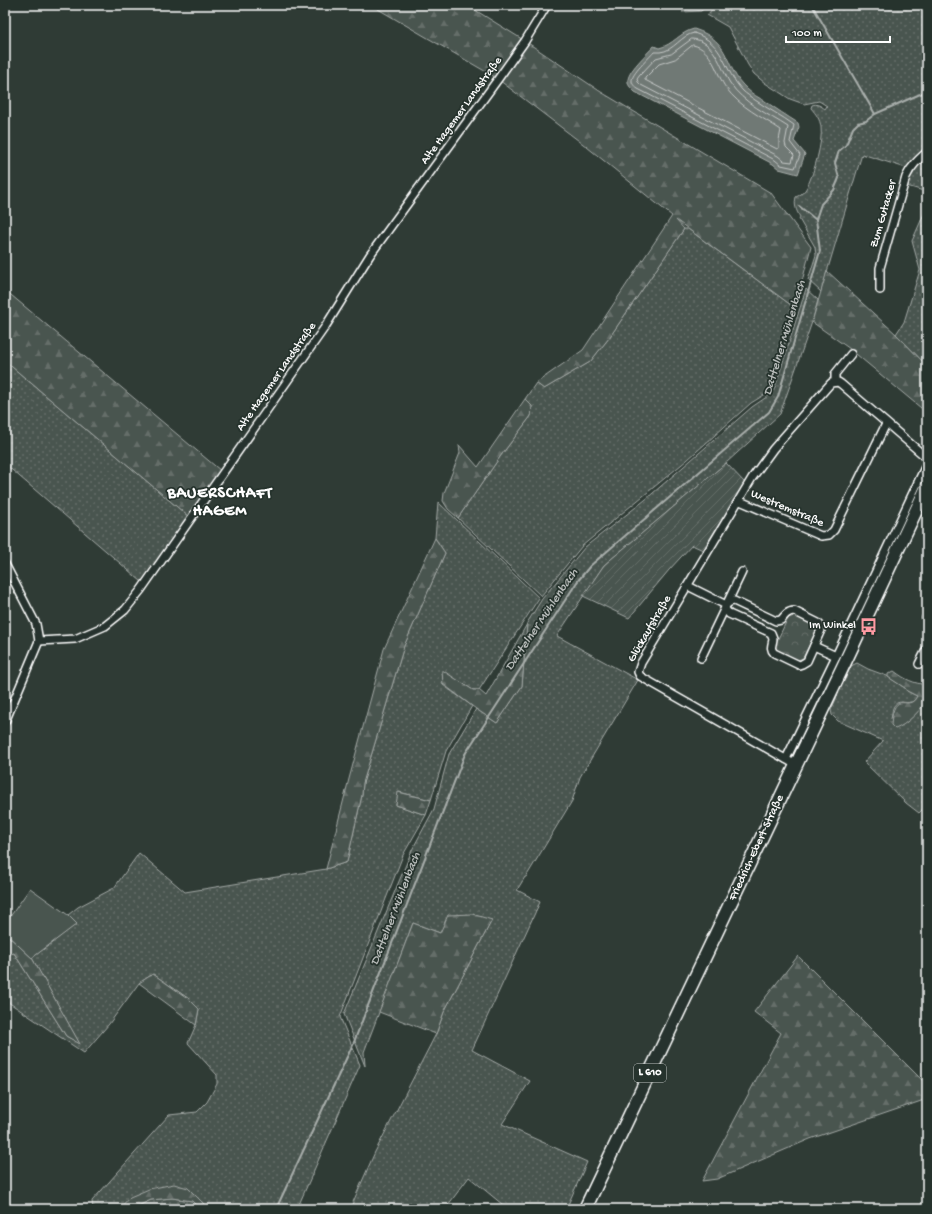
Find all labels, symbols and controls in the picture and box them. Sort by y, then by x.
scale bar [786,18,890,44]
text: 100 m [791,27,822,41]
street label: Alte Hagemer Landstraße [418,54,506,167]
street label: Zum Gutacker [868,177,901,249]
water label: Dattelner Mühlenbach [760,278,810,397]
street label: Alte Hagemer Landstraße [234,319,320,434]
district label: BAUERSCHAFT HAGEM [166,485,273,522]
street label: Westremstraße [748,487,827,531]
water label: Dattelner Mühlenbach [502,565,582,674]
street label: Glückaufstraße [625,592,675,665]
bus stop icon: Im Winkel [859,616,879,636]
place label: Im Winkel [809,619,856,633]
street label: Friedrich-Ebert-Straße [726,792,788,904]
water label: Dattelner Mühlenbach [368,849,425,968]
road number: L 610 [634,1064,666,1082]

